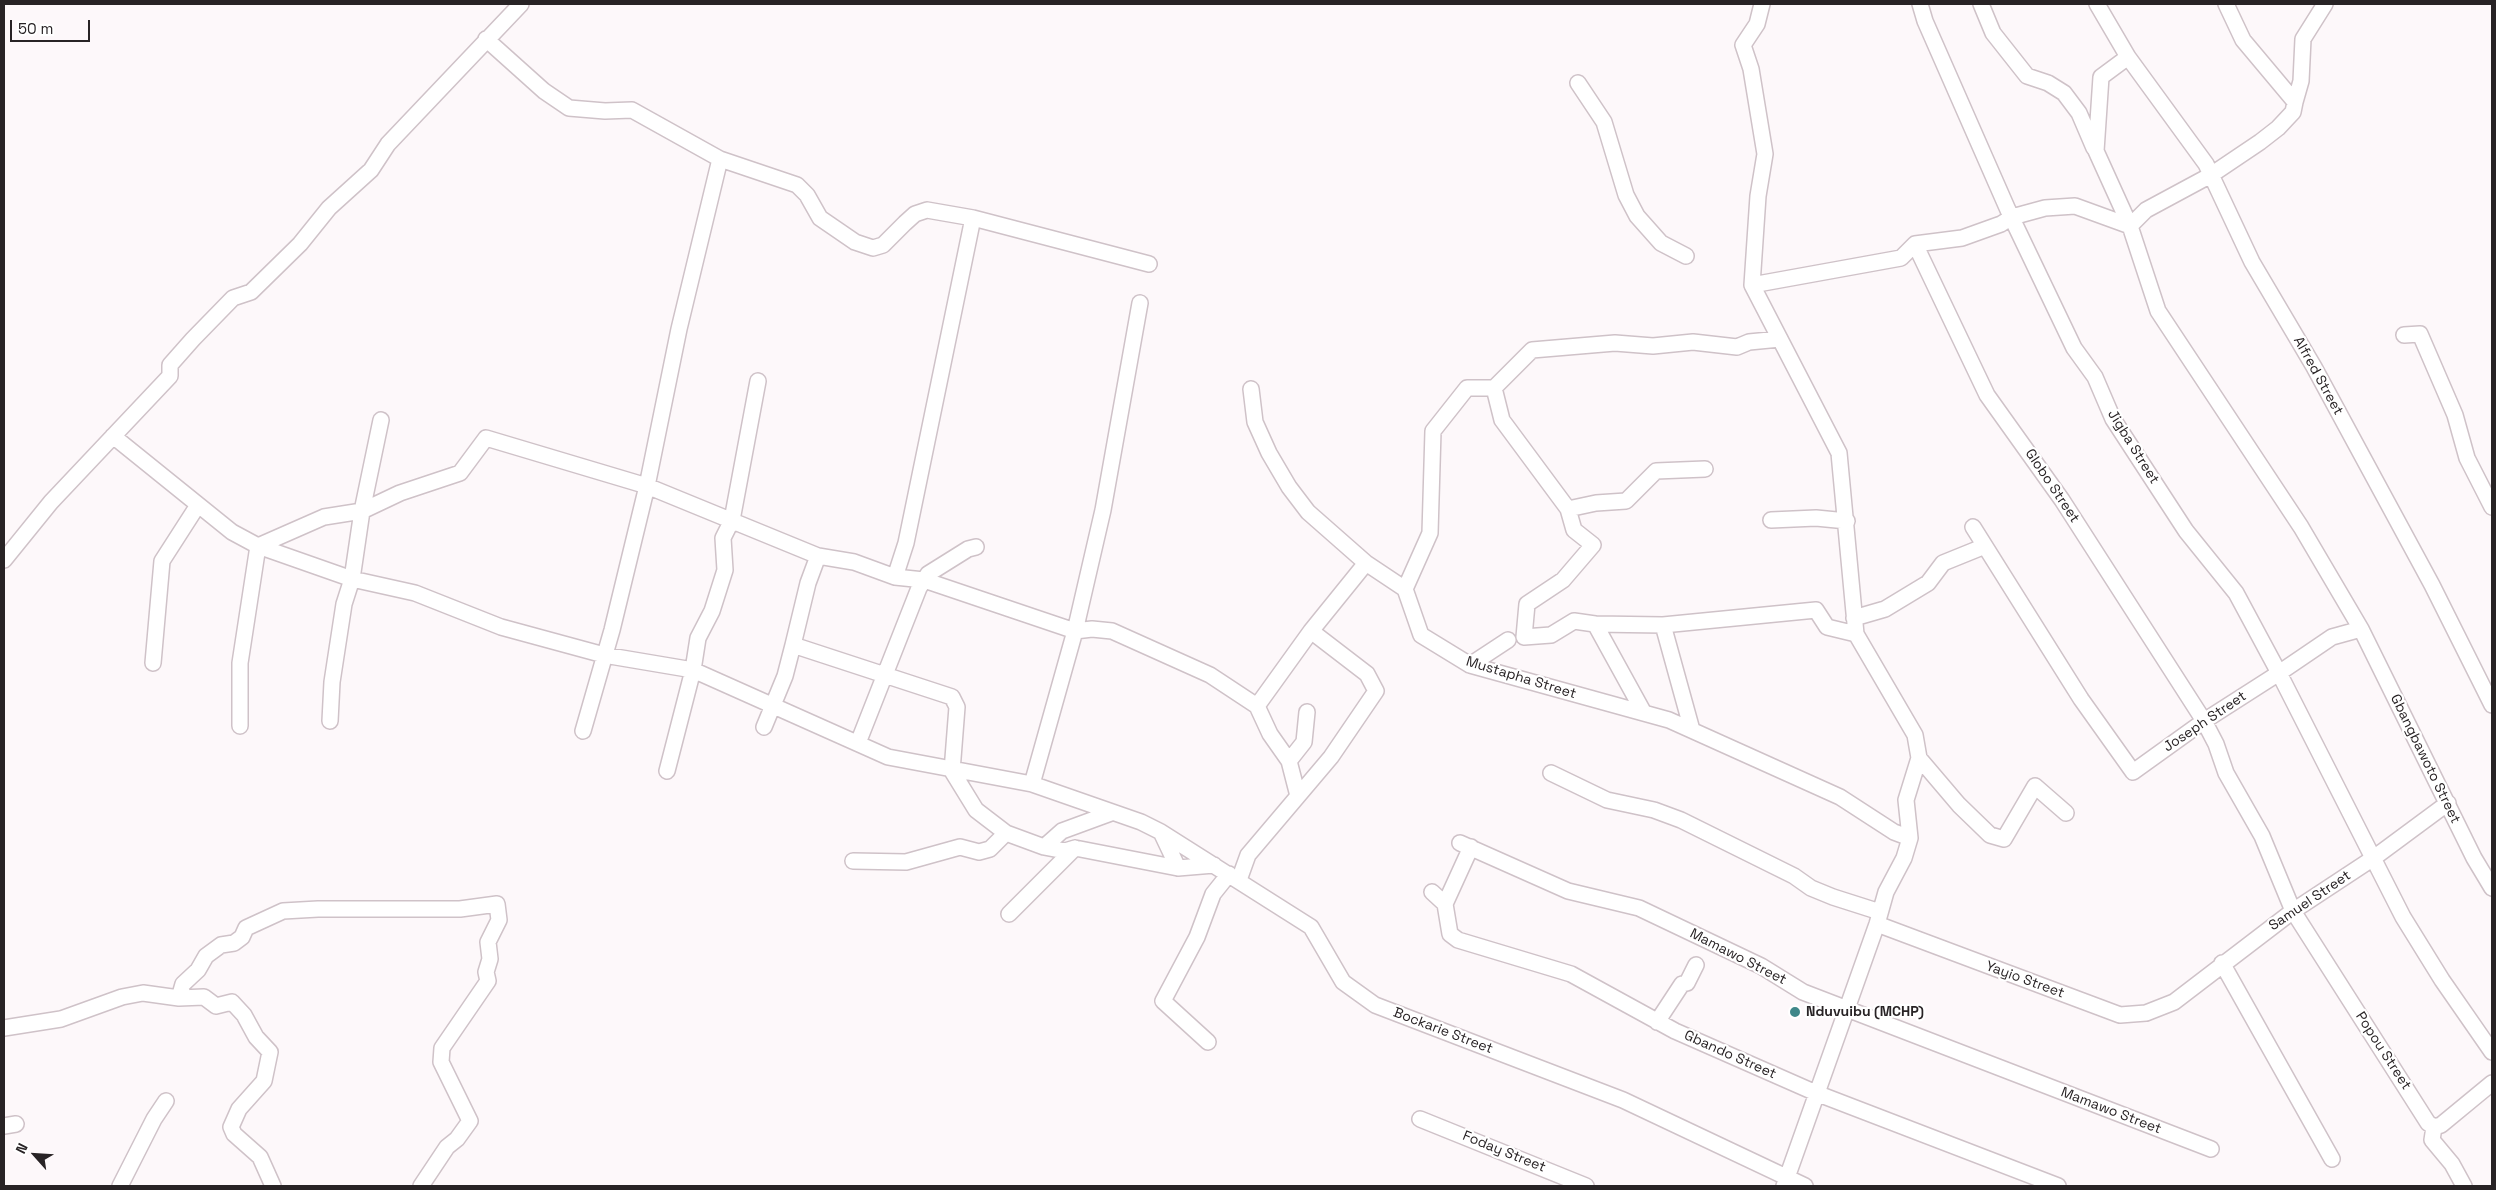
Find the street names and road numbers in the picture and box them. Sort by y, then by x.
street label: Alfred Street [2290,334,2346,418]
street label: Jigba Street [2104,407,2162,487]
street label: Globo Street [2021,446,2083,526]
street label: Mustapha Street [1464,653,1578,703]
street label: Joseph Street [2160,688,2250,756]
street label: Gbangbawoto Street [2386,692,2464,826]
street label: Samuel Street [2266,867,2354,935]
street label: Mamawo Street [1687,925,1789,989]
street label: Yayio Street [1983,958,2067,1002]
street label: Bockarie Street [1391,1004,1495,1058]
street label: Popou Street [2352,1009,2414,1093]
street label: Gbando Street [1681,1027,1779,1083]
street label: Mamawo Street [2058,1084,2164,1138]
street label: Foday Street [1460,1128,1548,1176]

